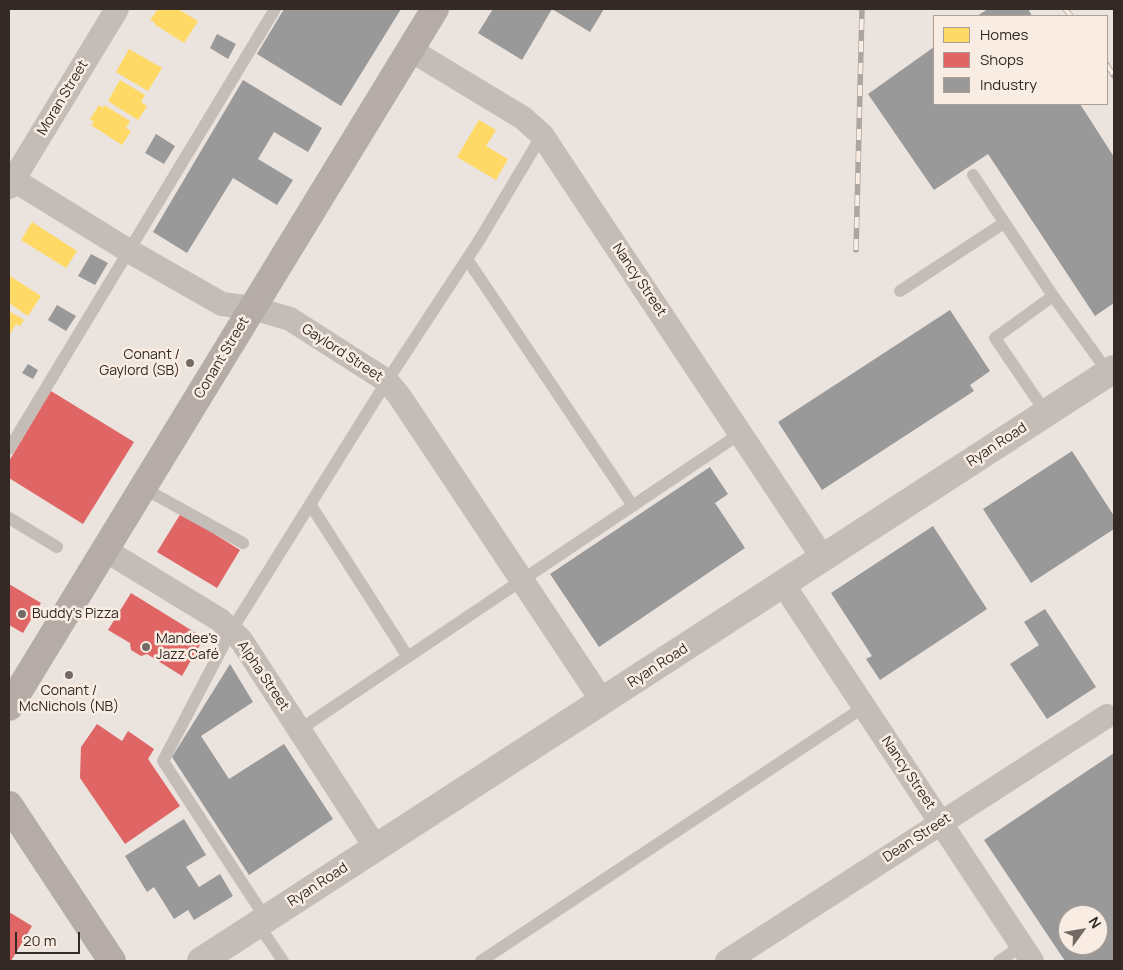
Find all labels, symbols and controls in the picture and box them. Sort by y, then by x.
legend [933,15,1108,105]
text: Homes [980,24,1028,45]
text: Shops [980,49,1024,70]
street label: Moran Street [34,57,92,139]
text: Industry [980,74,1037,95]
street label: Nancy Street [608,240,670,320]
street label: Conant Street [191,314,253,402]
street label: Gaylord Street [298,321,386,385]
place label: Conant / Gaylord (SB) [99,347,180,380]
marker: Conant / Gaylord (SB) [184,357,196,369]
street label: Ryan Road [964,419,1030,471]
place label: Buddy's Pizza [32,606,119,622]
marker: Buddy's Pizza [16,608,28,620]
place label: Mandee's Jazz Café [156,631,219,664]
street label: Alpha Street [234,638,292,714]
street label: Ryan Road [625,640,691,692]
marker: Mandee's Jazz Café [140,641,152,653]
marker: Conant / McNichols (NB) [63,669,75,681]
place label: Conant / McNichols (NB) [19,683,119,716]
street label: Nancy Street [877,733,939,813]
street label: Dean Street [880,810,954,866]
street label: Ryan Road [285,859,351,911]
north arrow [1058,905,1108,955]
text: N [1085,913,1106,932]
scale bar [18,922,82,954]
text: 20 m [23,930,56,951]

